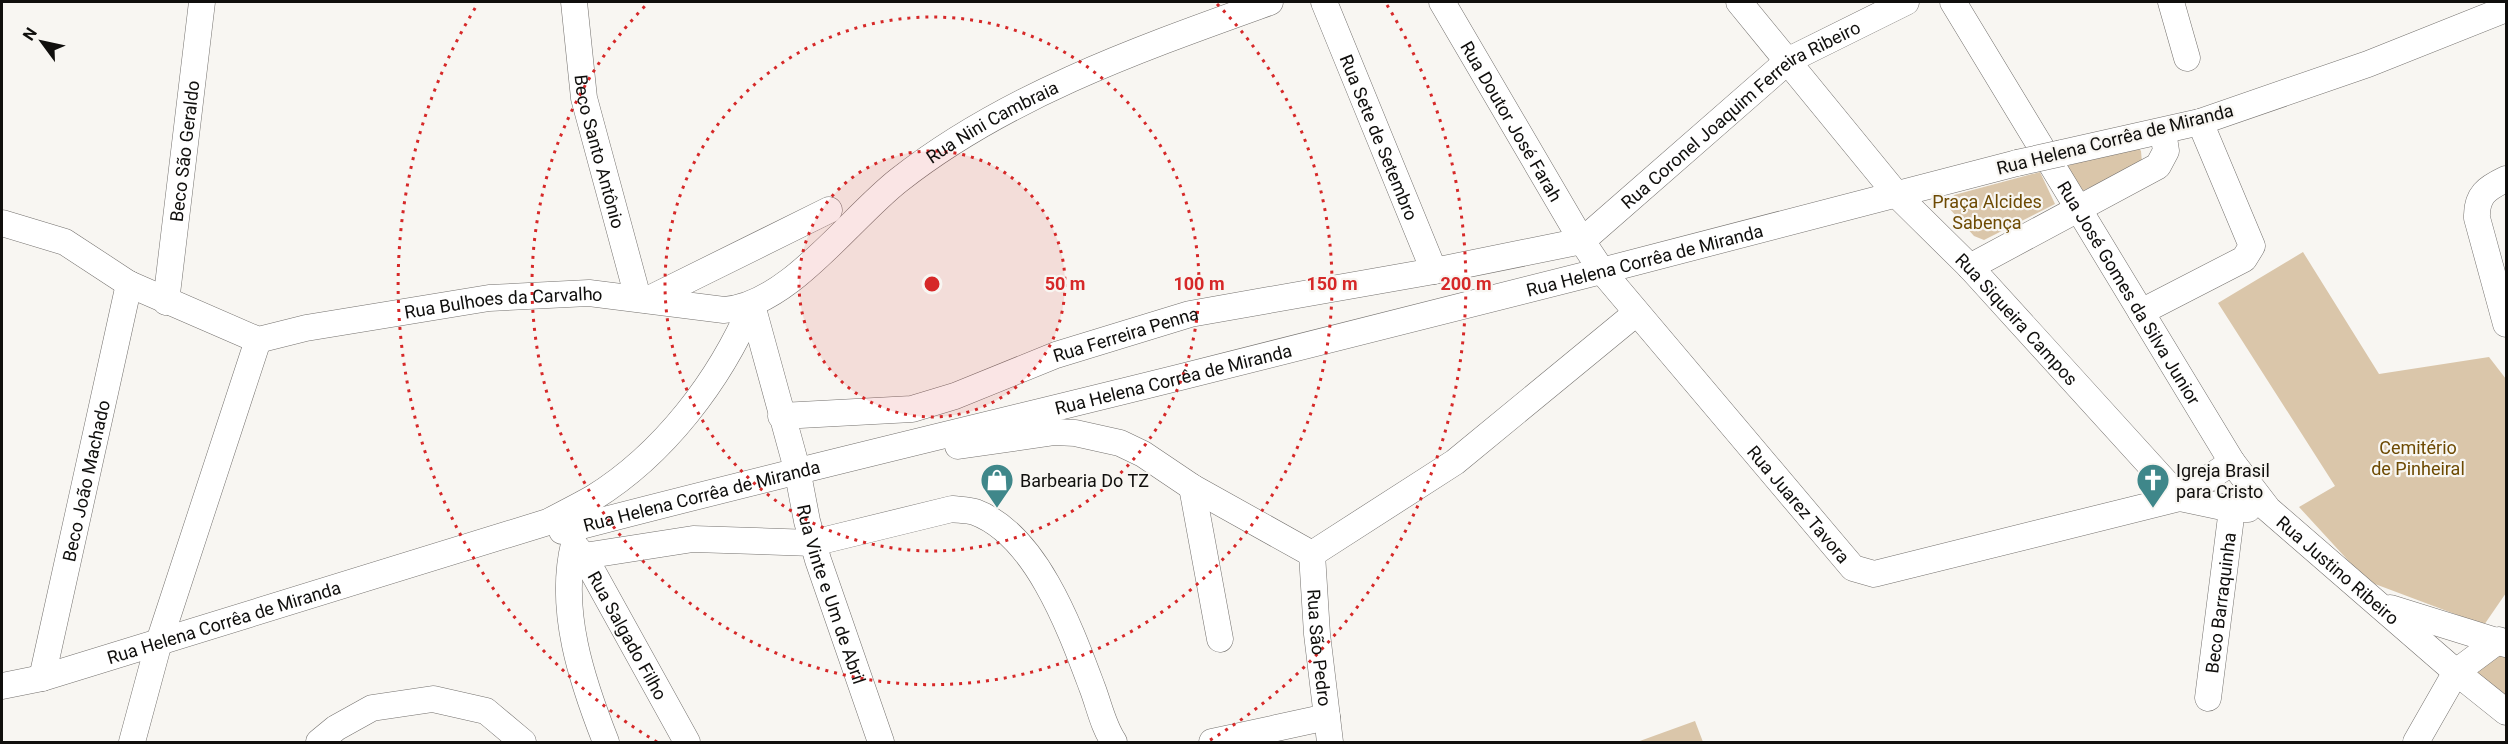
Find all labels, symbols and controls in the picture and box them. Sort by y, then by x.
north arrow [12,12,72,72]
street label: Rua Coronel Joaquim Ferreira Ribeiro [1617,16,1863,213]
text: N [19,24,41,44]
street label: Rua Doutor José Farah [1457,37,1567,205]
street label: Rua Sete de Setembro [1336,51,1423,223]
street label: Beco Santo Antônio [571,73,629,231]
street label: Rua Nini Cambraia [922,76,1061,167]
street label: Beco São Geraldo [165,79,203,223]
street label: Rua Helena Corrêa de Miranda [1994,99,2236,179]
street label: Rua José Gomes da Silva Junior [2053,177,2205,408]
park label: Praça Alcides Sabença [1932,191,2042,233]
street label: Rua Helena Corrêa de Miranda [1524,219,1765,300]
street label: Rua Siqueira Campos [1951,248,2083,389]
text: 50 m [1045,273,1085,294]
text: 100 m [1173,273,1225,294]
text: 150 m [1306,273,1358,294]
text: 200 m [1440,273,1492,294]
centre of rings [922,274,942,294]
street label: Rua Bulhoes da Carvalho [403,282,604,322]
street label: Rua Ferreira Penna [1050,302,1200,366]
street label: Rua Helena Corrêa de Miranda [1053,339,1294,418]
street label: Beco João Machado [58,398,114,563]
park label: Cemitério de Pinheiral [2371,437,2465,479]
street label: Rua Juarez Tavora [1743,441,1854,567]
street label: Rua Helena Corrêa de Miranda [581,455,822,535]
place label: Igreja Brasil para Cristo [2176,460,2270,502]
shop icon: Barbearia Do TZ [979,462,1015,509]
church icon: Igreja Brasil para Cristo [2135,462,2171,509]
place label: Barbearia Do TZ [1020,470,1149,491]
street label: Rua Vinte e Um de Abril [793,502,871,687]
street label: Rua Justino Ribeiro [2273,511,2404,629]
street label: Beco Barraquinha [2201,531,2239,674]
street label: Rua Salgado Filho [584,567,672,703]
street label: Rua Helena Corrêa de Miranda [104,576,343,668]
street label: Rua São Pedro [1304,588,1336,707]

